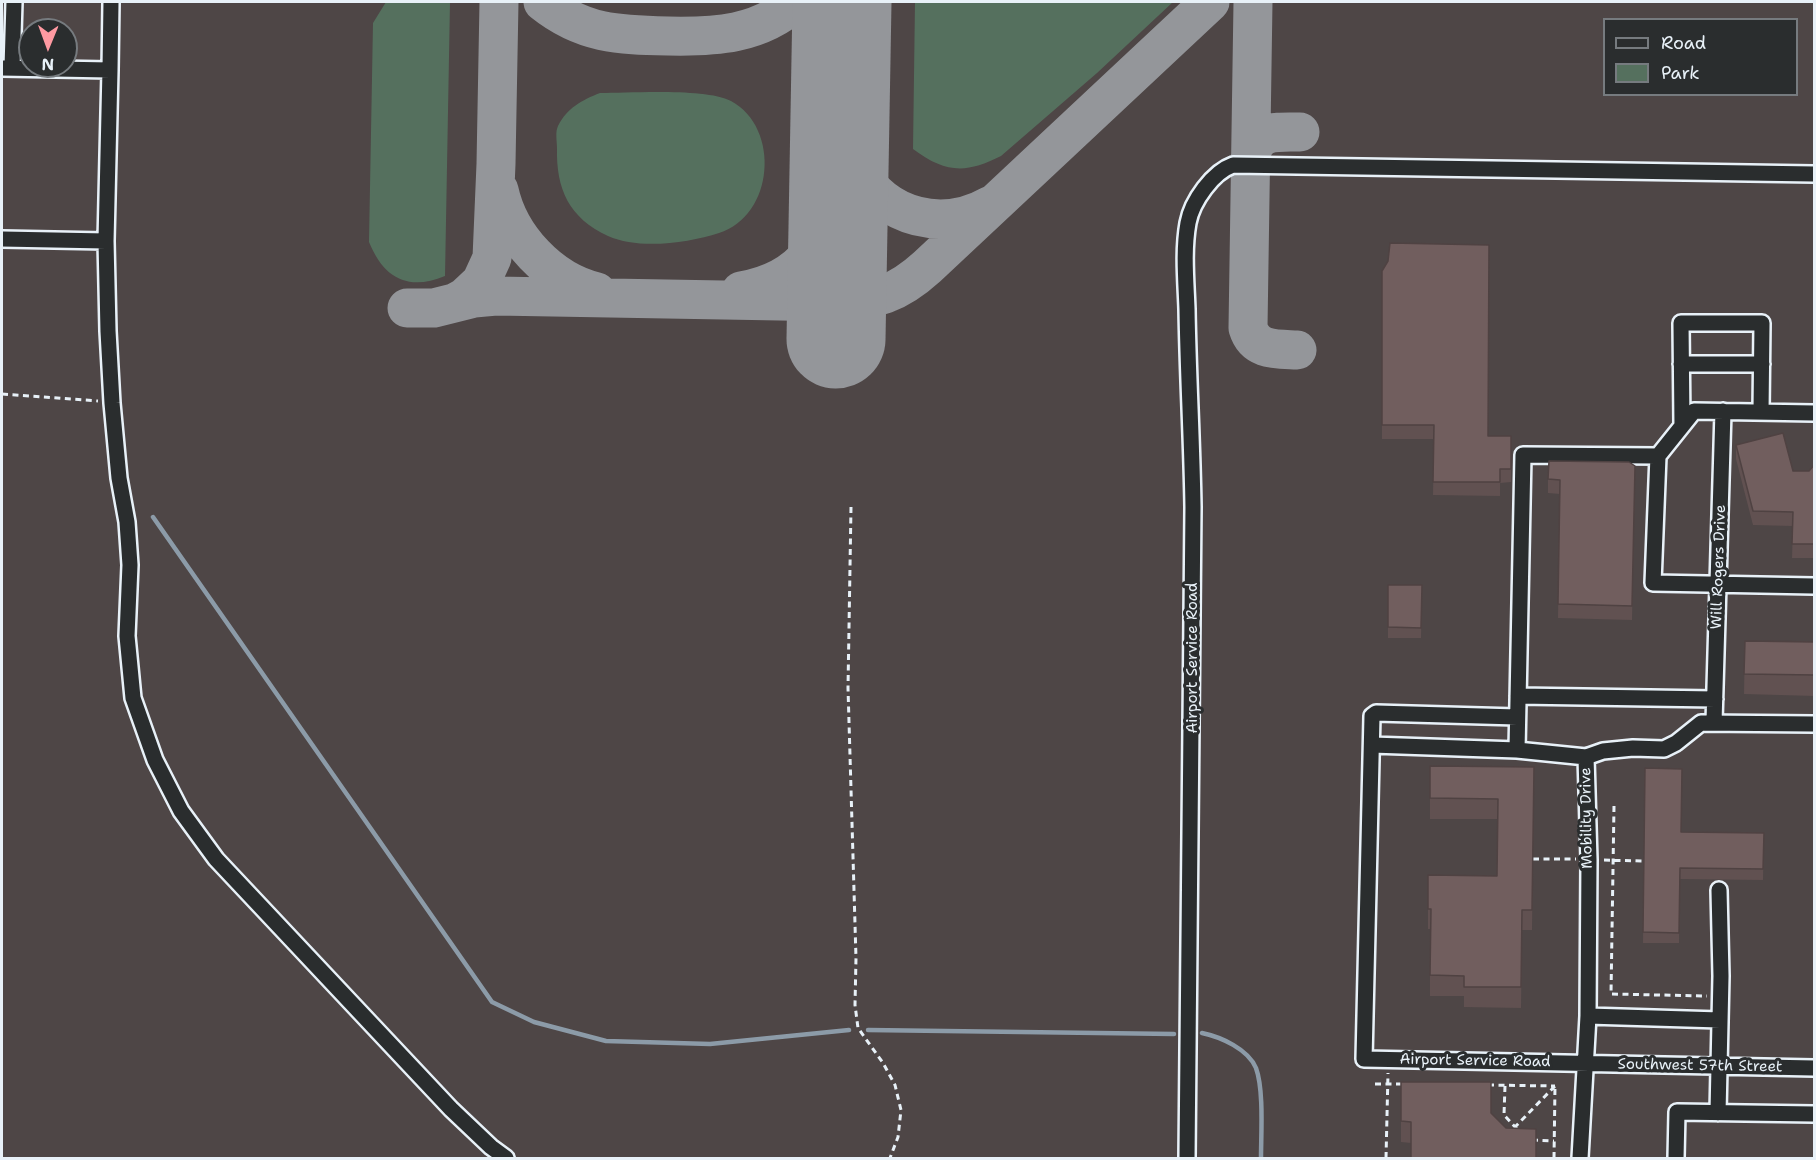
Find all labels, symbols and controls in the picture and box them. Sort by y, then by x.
north arrow [18,18,78,78]
legend [1603,18,1798,96]
text: Road [1661,31,1706,55]
text: N [41,54,54,75]
text: Park [1661,61,1700,85]
street label: Will Rogers Drive [1708,504,1730,630]
street label: Airport Service Road [1184,582,1202,734]
street label: Mobility Drive [1577,767,1597,869]
street label: Airport Service Road [1399,1051,1551,1071]
street label: Southwest 57th Street [1618,1056,1782,1076]

